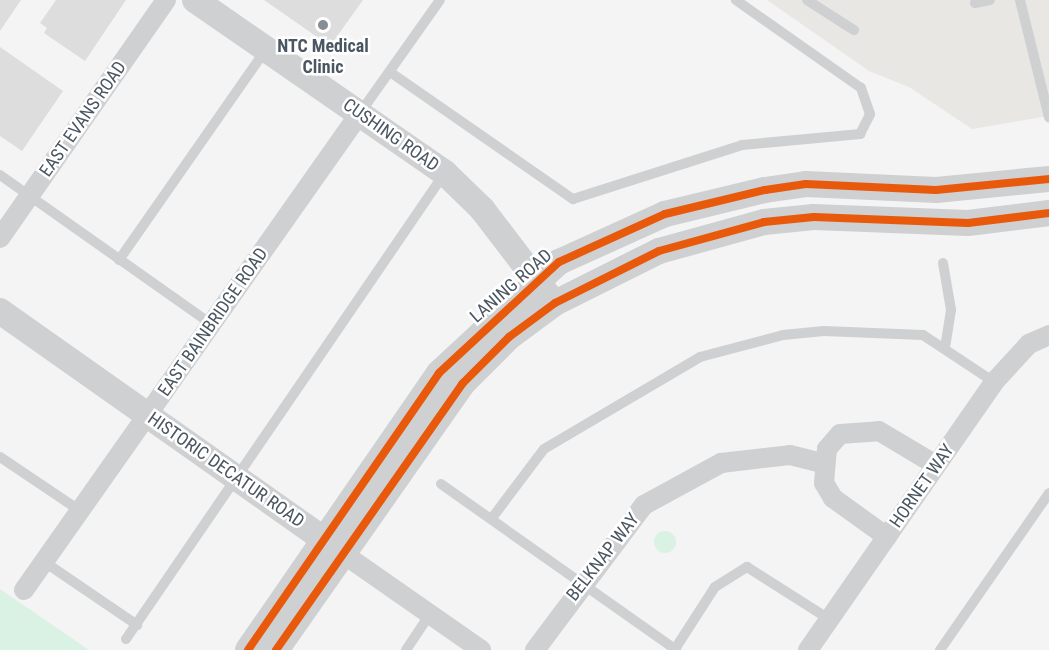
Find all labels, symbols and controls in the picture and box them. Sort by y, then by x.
marker: NTC Medical Clinic [314,16,332,34]
place label: NTC Medical Clinic [277,36,369,78]
street label: EAST EVANS ROAD [35,57,131,181]
street label: CUSHING ROAD [339,94,443,176]
street label: EAST BAINBRIDGE ROAD [153,243,273,401]
street label: LANING ROAD [466,245,556,327]
street label: HISTORIC DECATUR ROAD [144,408,308,532]
street label: HORNET WAY [885,440,959,532]
street label: BELKNAP WAY [562,509,644,605]

